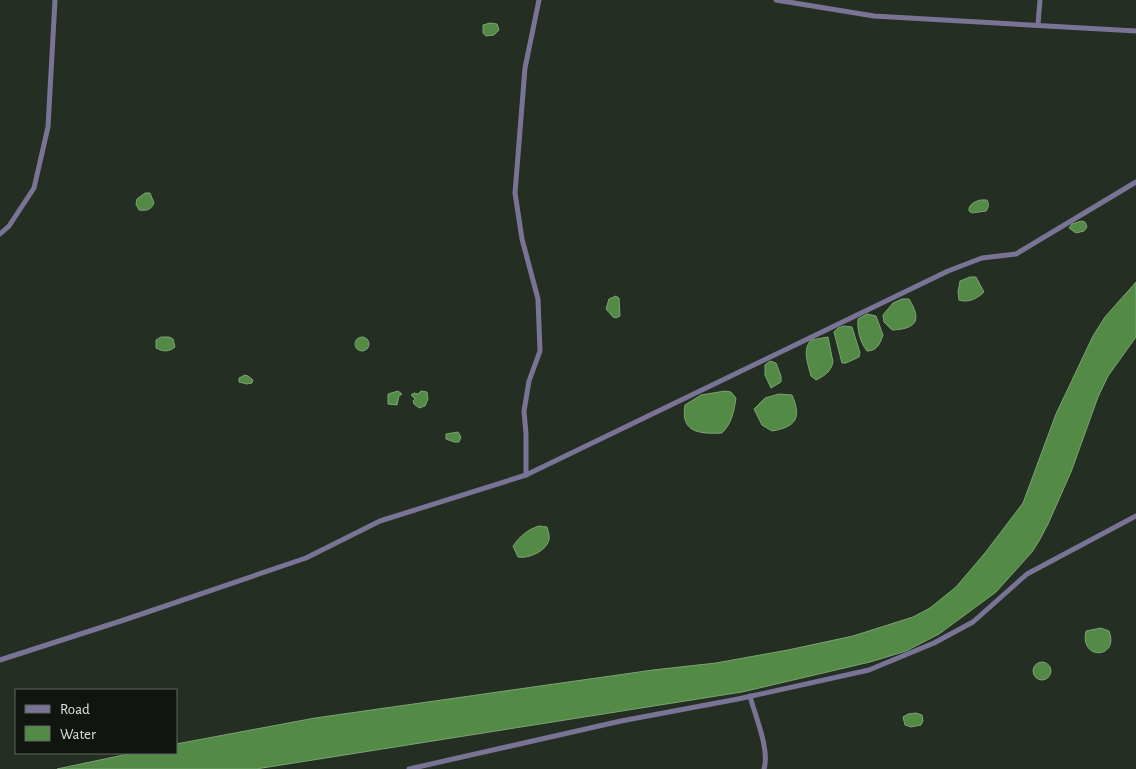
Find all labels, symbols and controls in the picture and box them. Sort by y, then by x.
legend [15,689,178,754]
text: Road [60,702,90,717]
text: Water [60,727,96,742]

